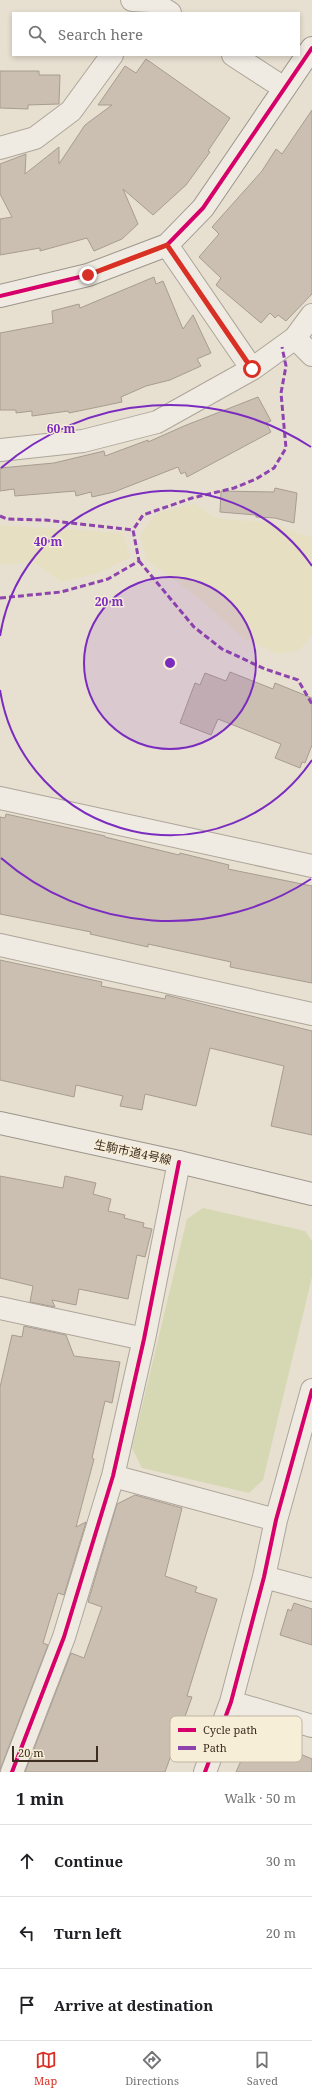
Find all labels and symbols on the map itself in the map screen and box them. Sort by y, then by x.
route end [79,266,97,284]
route start [243,360,261,378]
text: 60 m [47,420,75,437]
text: 40 m [34,533,62,550]
text: 20 m [95,593,123,610]
centre of rings [163,656,177,670]
street label: 生駒市道4号線 [93,1136,173,1168]
legend [170,1716,302,1762]
text: Cycle path [203,1722,257,1737]
text: Path [203,1740,227,1755]
scale bar [12,1744,98,1763]

